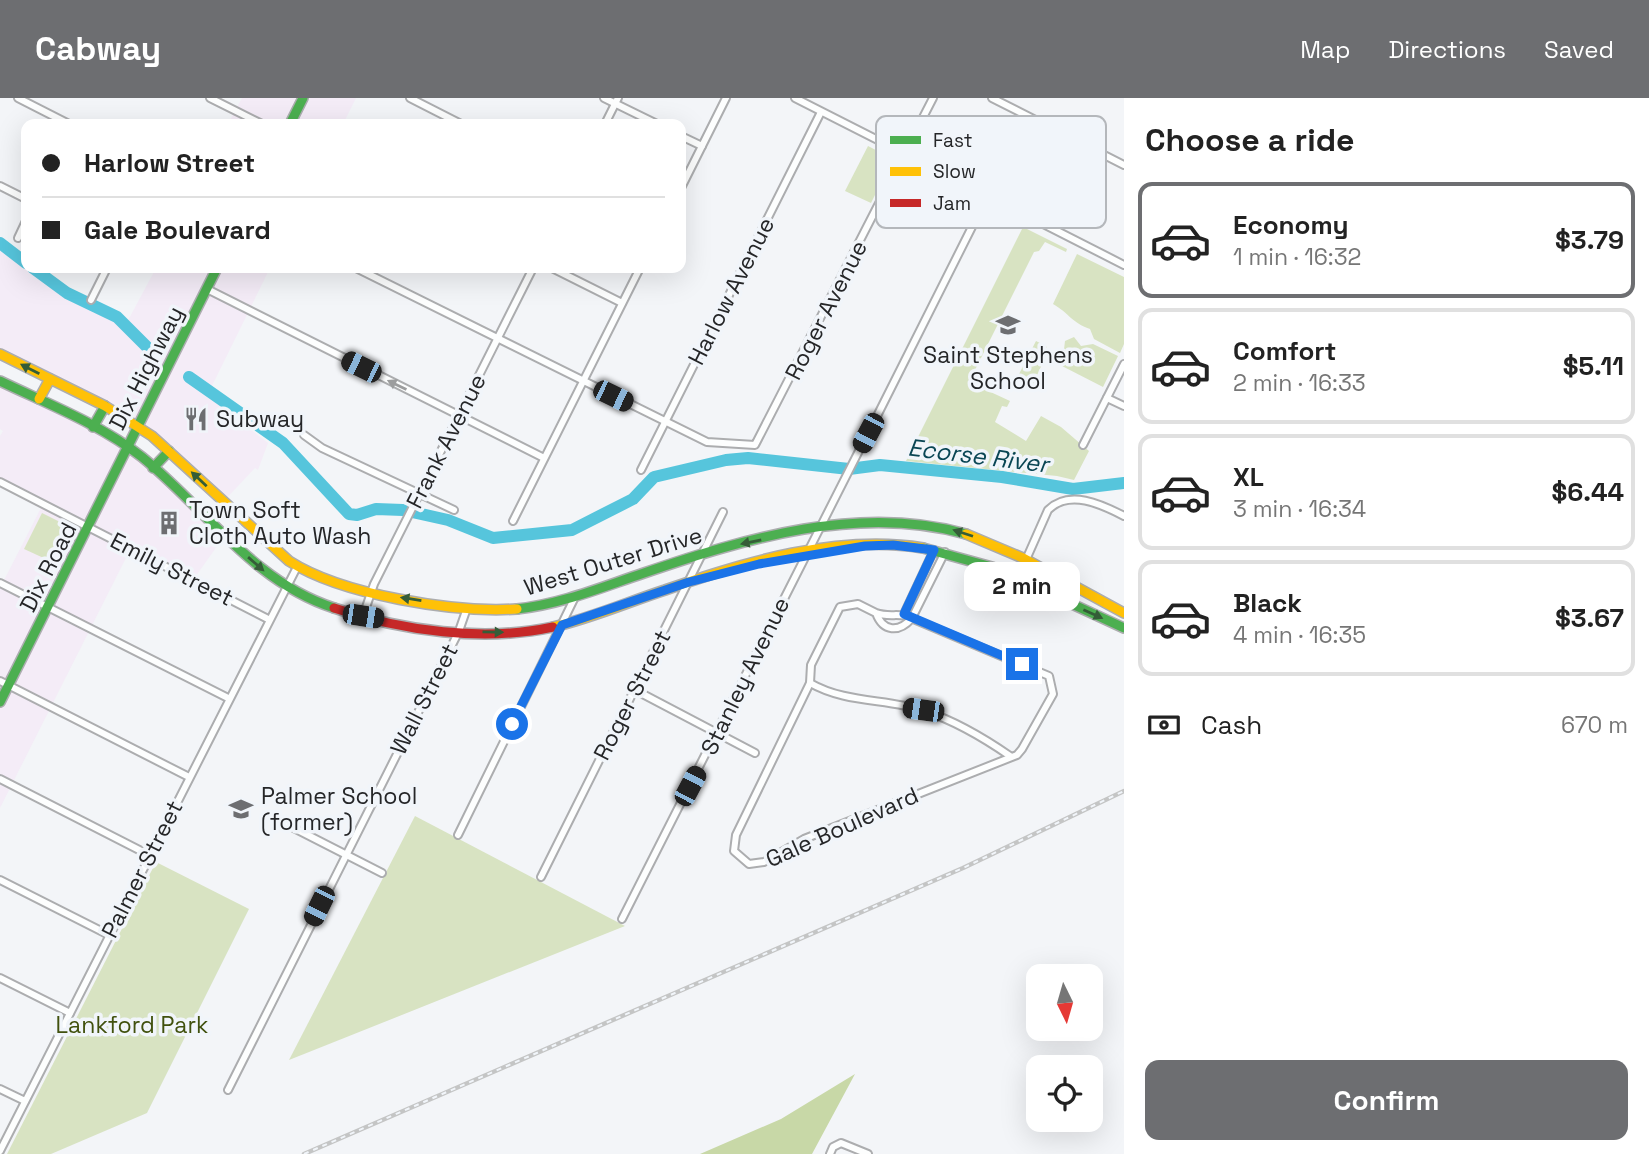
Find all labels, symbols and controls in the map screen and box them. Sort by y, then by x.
text: Cabway [35,28,161,70]
text: Map [1300,34,1350,65]
text: Directions [1388,34,1506,65]
text: Saved [1544,34,1614,65]
legend [876,116,1106,228]
text: Choose a ride [1145,120,1355,160]
text: Fast [933,128,973,153]
text: Harlow Street [84,146,255,180]
text: Slow [933,159,976,184]
text: Jam [933,191,971,216]
text: Economy [1233,208,1349,242]
icon: car [1149,209,1212,272]
street label: Harlow Avenue [681,212,781,370]
text: Gale Boulevard [84,213,271,247]
text: $3.79 [1555,223,1624,257]
street label: Roger Avenue [778,235,874,385]
text: 1 min · 16:32 [1233,242,1361,272]
street label: Dix Highway [102,301,190,435]
school or university icon: Saint Stephens School [994,311,1022,339]
text: Comfort [1233,334,1336,368]
icon: car [1149,335,1212,398]
place label: Saint Stephens School [923,340,1093,396]
car [338,348,385,386]
text: $5.11 [1563,349,1624,383]
one-way arrow [20,363,40,375]
text: 2 min · 16:33 [1233,368,1366,398]
street label: Frank Avenue [399,369,493,513]
car [590,377,637,415]
one-way arrow [387,380,407,391]
place label: Subway [216,404,304,434]
restaurant icon: Subway [182,405,210,433]
car [849,410,888,456]
water label: Ecorse River [906,432,1053,480]
text: XL [1233,460,1264,494]
icon: car [1149,461,1212,524]
one-way arrow [191,472,208,488]
text: $6.44 [1551,475,1624,509]
text: 3 min · 16:34 [1233,494,1366,524]
place label: Town Soft Cloth Auto Wash [189,495,371,551]
building icon: Town Soft Cloth Auto Wash [155,509,183,537]
street label: Dix Road [13,517,83,617]
street label: West Outer Drive [520,520,706,602]
street label: Emily Street [105,525,239,613]
one-way arrow [952,527,973,538]
one-way arrow [740,537,762,548]
one-way arrow [248,556,265,571]
callout: 2 min [964,562,1080,612]
text: 2 min [992,571,1052,601]
text: Black [1233,586,1302,620]
icon: car [1149,587,1212,650]
street label: Stanley Avenue [694,592,796,760]
one-way arrow [400,594,422,605]
text: $3.67 [1555,601,1624,635]
car [341,602,386,630]
one-way arrow [1083,608,1103,620]
text: 4 min · 16:35 [1233,620,1366,650]
street label: Roger Street [586,625,678,765]
one-way arrow [483,627,505,638]
street label: Wall Street [383,638,465,760]
route end [1006,648,1038,680]
car [901,697,946,723]
icon: cash [1145,706,1183,744]
route start [496,708,528,740]
text: Cash [1201,708,1262,742]
text: 670 m [1561,710,1628,740]
car [671,763,710,809]
street label: Gale Boulevard [761,780,923,874]
place label: Palmer School (former) [261,781,417,837]
street label: Palmer Street [94,795,190,943]
school or university icon: Palmer School (former) [227,795,255,823]
car [301,883,338,929]
north arrow [1026,964,1102,1041]
map controls [1026,964,1103,1132]
park label: Lankford Park [56,1010,208,1040]
button: locate [1026,1055,1103,1132]
button: Confirm [1145,1060,1628,1140]

